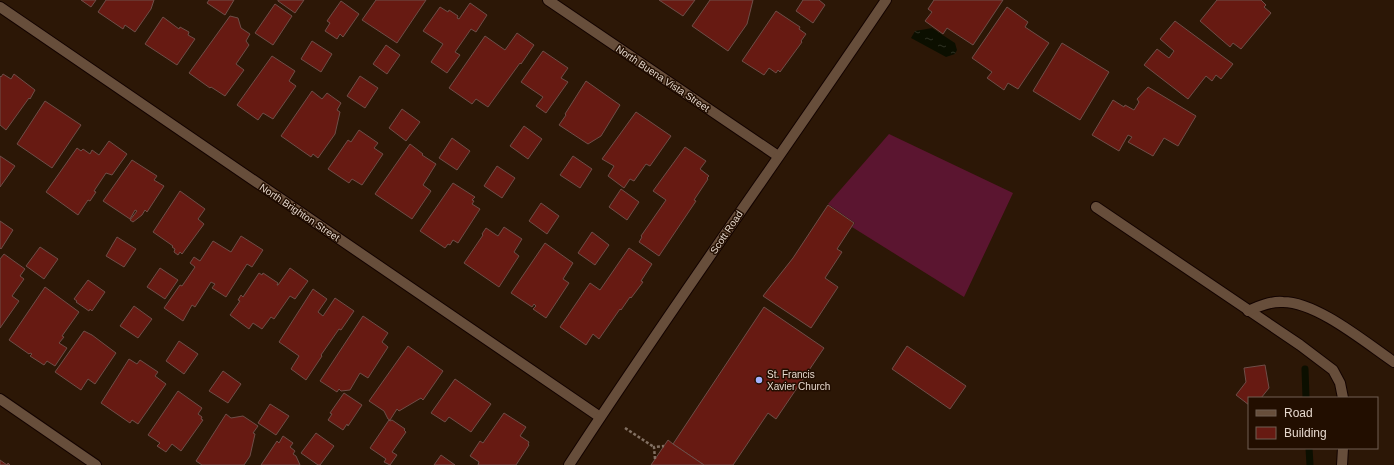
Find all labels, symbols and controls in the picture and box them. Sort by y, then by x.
street label: North Buena Vista Street [614,43,712,114]
street label: North Brighton Street [258,182,342,243]
street label: Scott Road [708,209,745,256]
place label: St. Francis Xavier Church [767,369,830,392]
marker: St. Francis Xavier Church [754,375,764,385]
legend [1248,397,1378,449]
text: Road [1284,406,1313,420]
text: Building [1284,426,1327,440]

